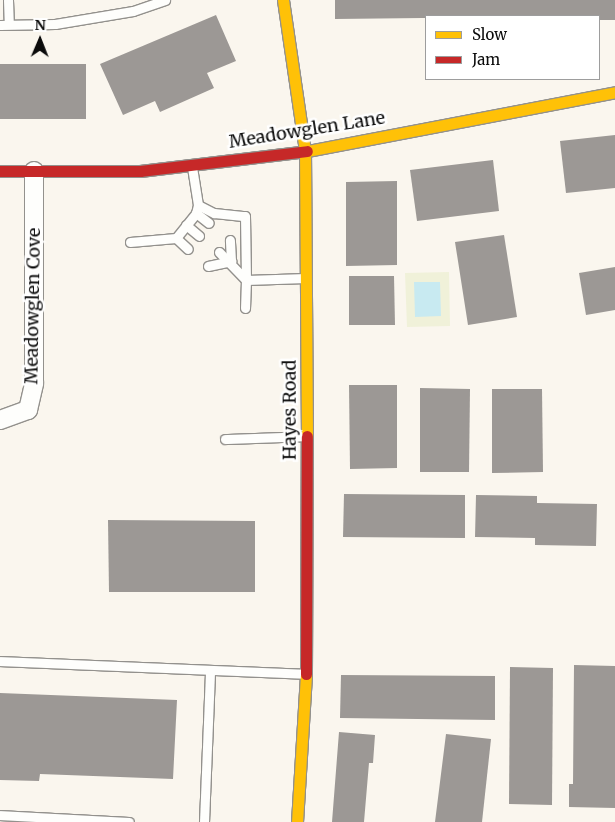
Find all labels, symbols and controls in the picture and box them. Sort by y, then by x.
north arrow [15,15,65,65]
legend [425,15,600,80]
text: N [35,16,46,34]
text: Slow [472,25,507,44]
text: Jam [472,50,500,69]
street label: Meadowglen Lane [227,107,387,153]
street label: Meadowglen Cove [21,227,45,385]
street label: Hayes Road [279,360,301,460]

